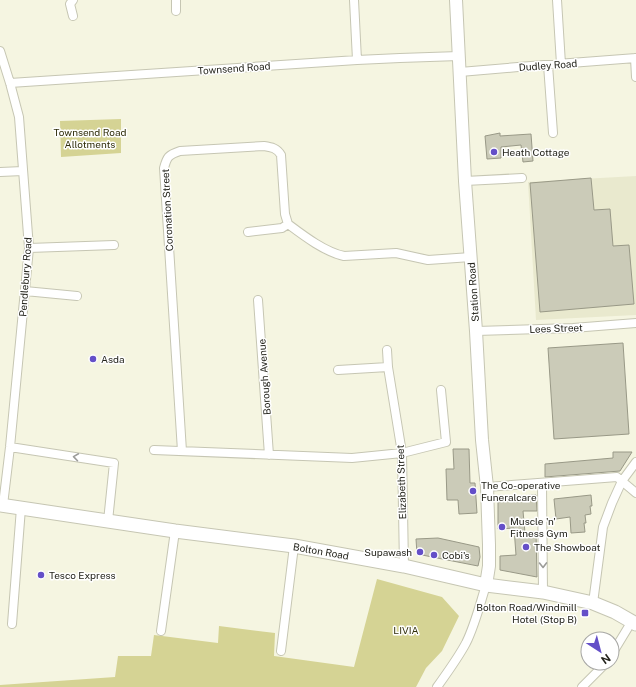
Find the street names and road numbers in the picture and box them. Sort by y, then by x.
street label: Dudley Road [518,57,578,73]
street label: Townsend Road [197,59,271,77]
street label: Coronation Street [159,168,175,252]
street label: Pendlebury Road [16,237,34,317]
street label: Station Road [465,262,481,322]
street label: Lees Street [529,321,583,335]
street label: Borough Avenue [255,338,273,416]
street label: Elizabeth Street [394,444,408,519]
street label: Bolton Road [292,540,350,562]

